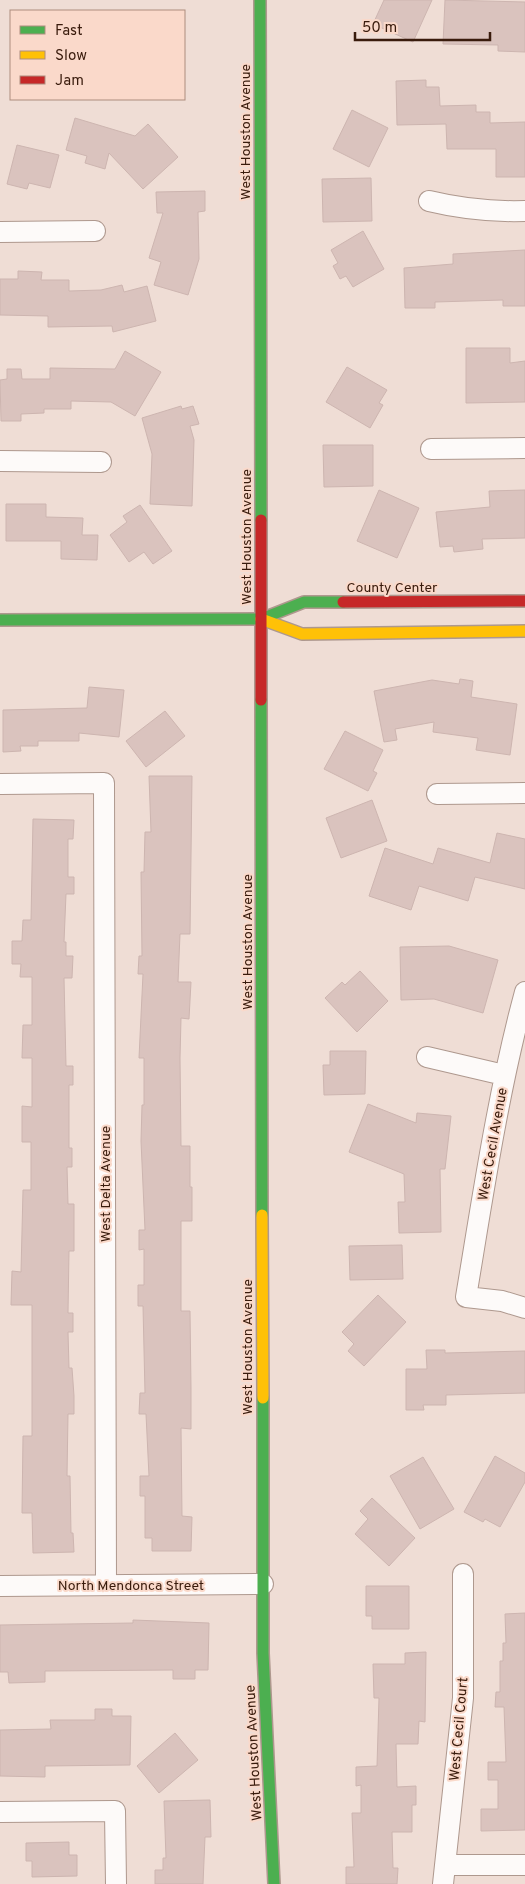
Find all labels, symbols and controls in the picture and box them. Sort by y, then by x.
legend [10,10,185,100]
scale bar [355,10,490,42]
text: 50 m [362,19,397,38]
text: Fast [55,22,83,41]
text: Slow [55,47,87,66]
street label: West Houston Avenue [238,64,255,200]
text: Jam [55,72,84,91]
street label: West Houston Avenue [239,469,256,605]
street label: County Center [346,580,438,597]
street label: West Houston Avenue [240,874,257,1010]
street label: West Cecil Avenue [475,1086,512,1202]
street label: West Delta Avenue [98,1126,115,1242]
street label: West Houston Avenue [240,1279,257,1415]
street label: North Mendonca Street [58,1578,204,1595]
street label: West Cecil Court [446,1676,473,1782]
street label: West Houston Avenue [242,1684,267,1821]

